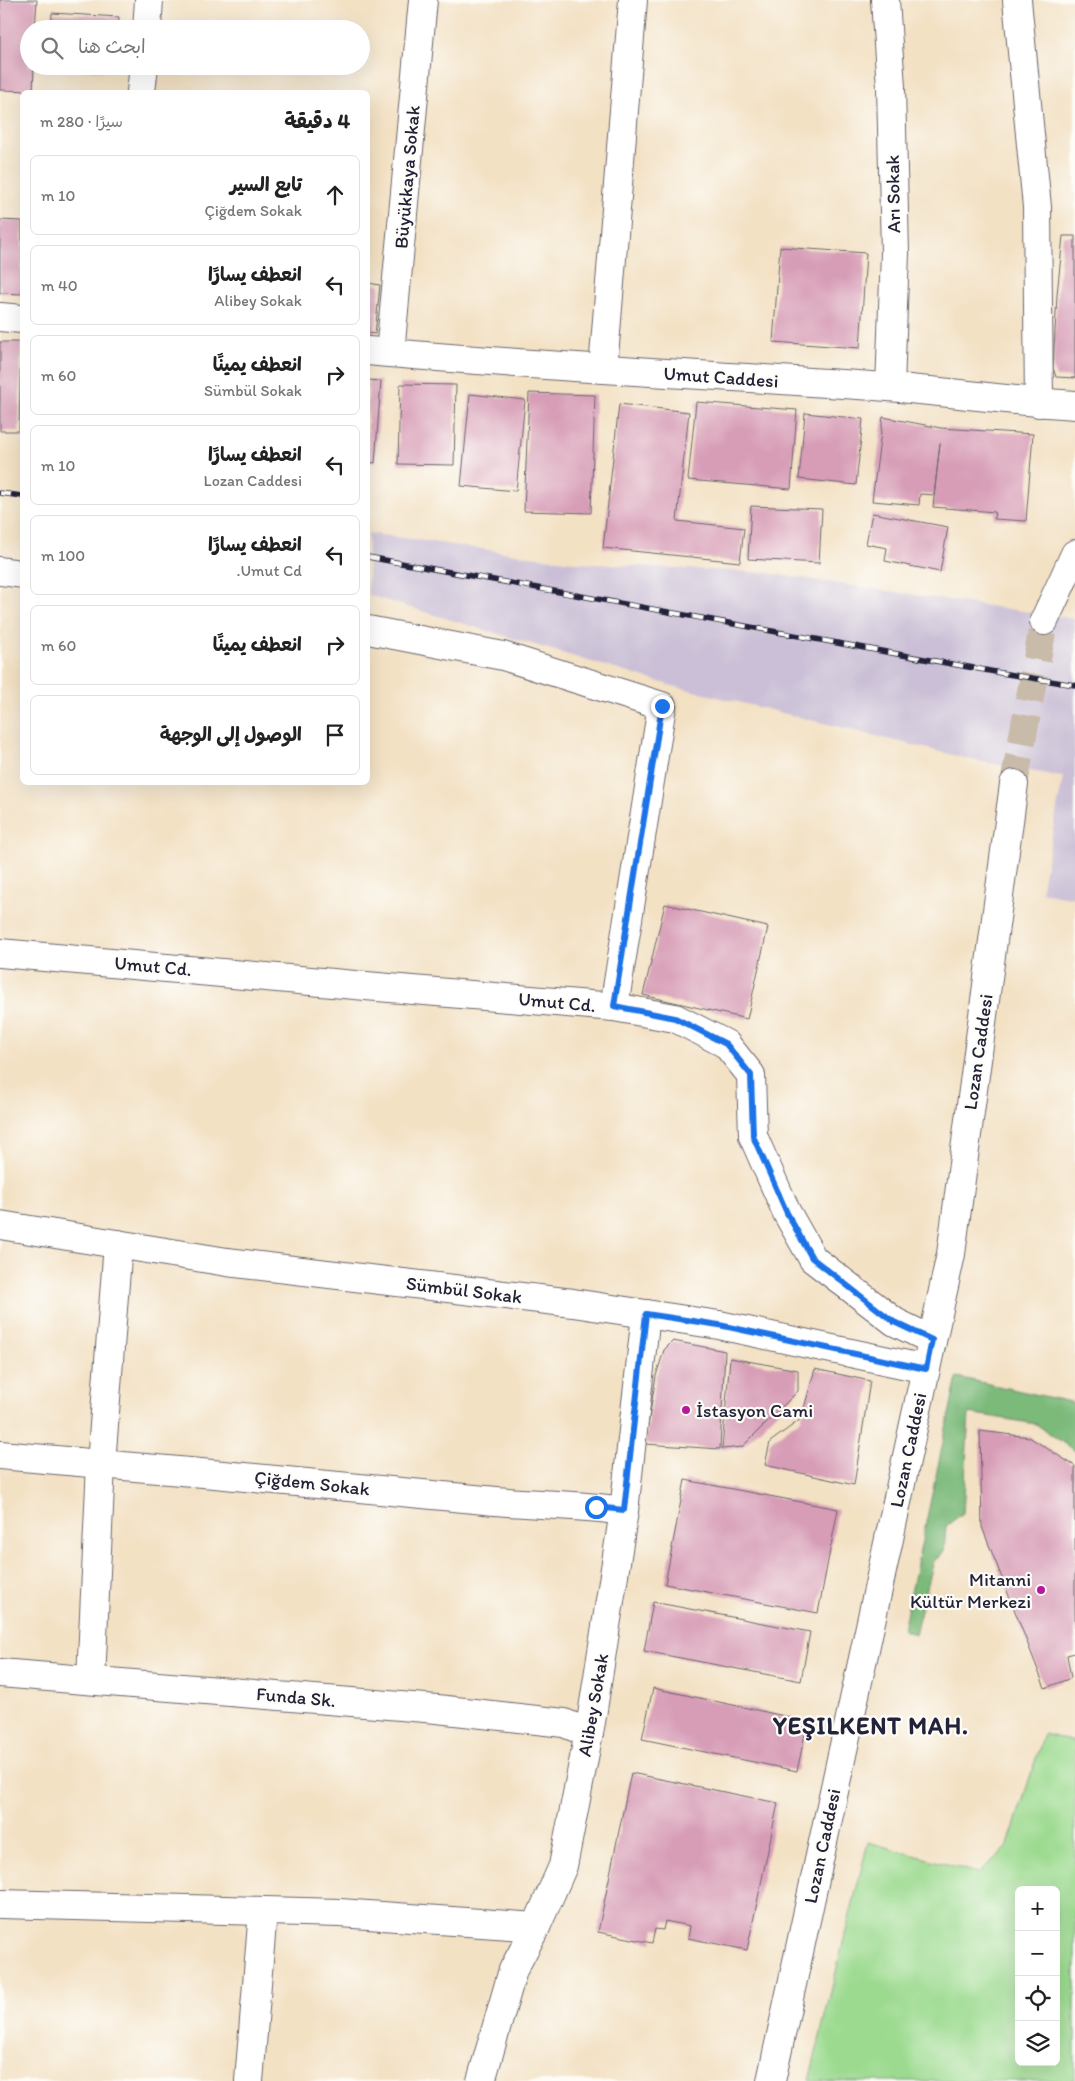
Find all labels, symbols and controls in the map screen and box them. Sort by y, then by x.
search box [20,20,370,75]
icon: search [38,34,66,62]
text: ابحث هنا [78,35,146,58]
street label: Büyükkaya Sokak [389,104,425,250]
text: 4 دقيقة [284,108,350,133]
text: سيرًا · 280 m [40,112,123,131]
street label: Arı Sokak [881,154,905,233]
text: تابع السير [230,173,302,196]
icon: ahead [321,181,349,209]
text: 10 m [41,186,75,205]
text: Çiğdem Sokak [204,201,302,220]
text: انعطف يسارًا [208,263,302,286]
icon: left [321,271,349,299]
text: 40 m [41,276,78,295]
text: Alibey Sokak [214,291,302,310]
text: انعطف يمينًا [213,353,302,376]
icon: right [321,361,349,389]
street label: Umut Caddesi [663,362,779,392]
text: 60 m [41,366,76,385]
text: Sümbül Sokak [204,381,302,400]
text: انعطف يسارًا [208,443,302,466]
icon: left [321,451,349,479]
text: 10 m [41,456,75,475]
text: Lozan Caddesi [204,471,302,490]
text: انعطف يسارًا [208,533,302,556]
icon: left [321,541,349,569]
text: 100 m [41,546,85,565]
text: Umut Cd. [237,561,302,580]
icon: right [321,631,349,659]
text: انعطف يمينًا [213,633,302,656]
text: 60 m [41,636,76,655]
route end [651,695,674,718]
icon: arrive [321,721,349,749]
text: الوصول إلى الوجهة [160,723,302,746]
street label: Umut Cd. [113,951,193,981]
street label: Umut Cd. [517,987,597,1017]
street label: Lozan Caddesi [958,993,998,1111]
street label: Sümbül Sokak [405,1271,524,1309]
street label: Lozan Caddesi [885,1390,931,1510]
place label: İstasyon Cami [696,1399,813,1422]
marker: İstasyon Cami [680,1404,692,1416]
street label: Çiğdem Sokak [253,1466,371,1501]
route start [585,1496,608,1519]
place label: Mitanni Kültür Merkezi [910,1568,1031,1613]
marker: Mitanni Kültür Merkezi [1035,1584,1047,1596]
street label: Alibey Sokak [573,1651,613,1758]
street label: Funda Sk. [255,1682,337,1712]
district label: YEŞILKENT MAH. [772,1711,969,1741]
street label: Lozan Caddesi [799,1786,845,1906]
map controls [1015,1886,1060,2066]
button: + [1015,1886,1060,1931]
button: − [1015,1931,1060,1976]
button: locate [1015,1976,1060,2021]
button: layers [1015,2021,1060,2066]

